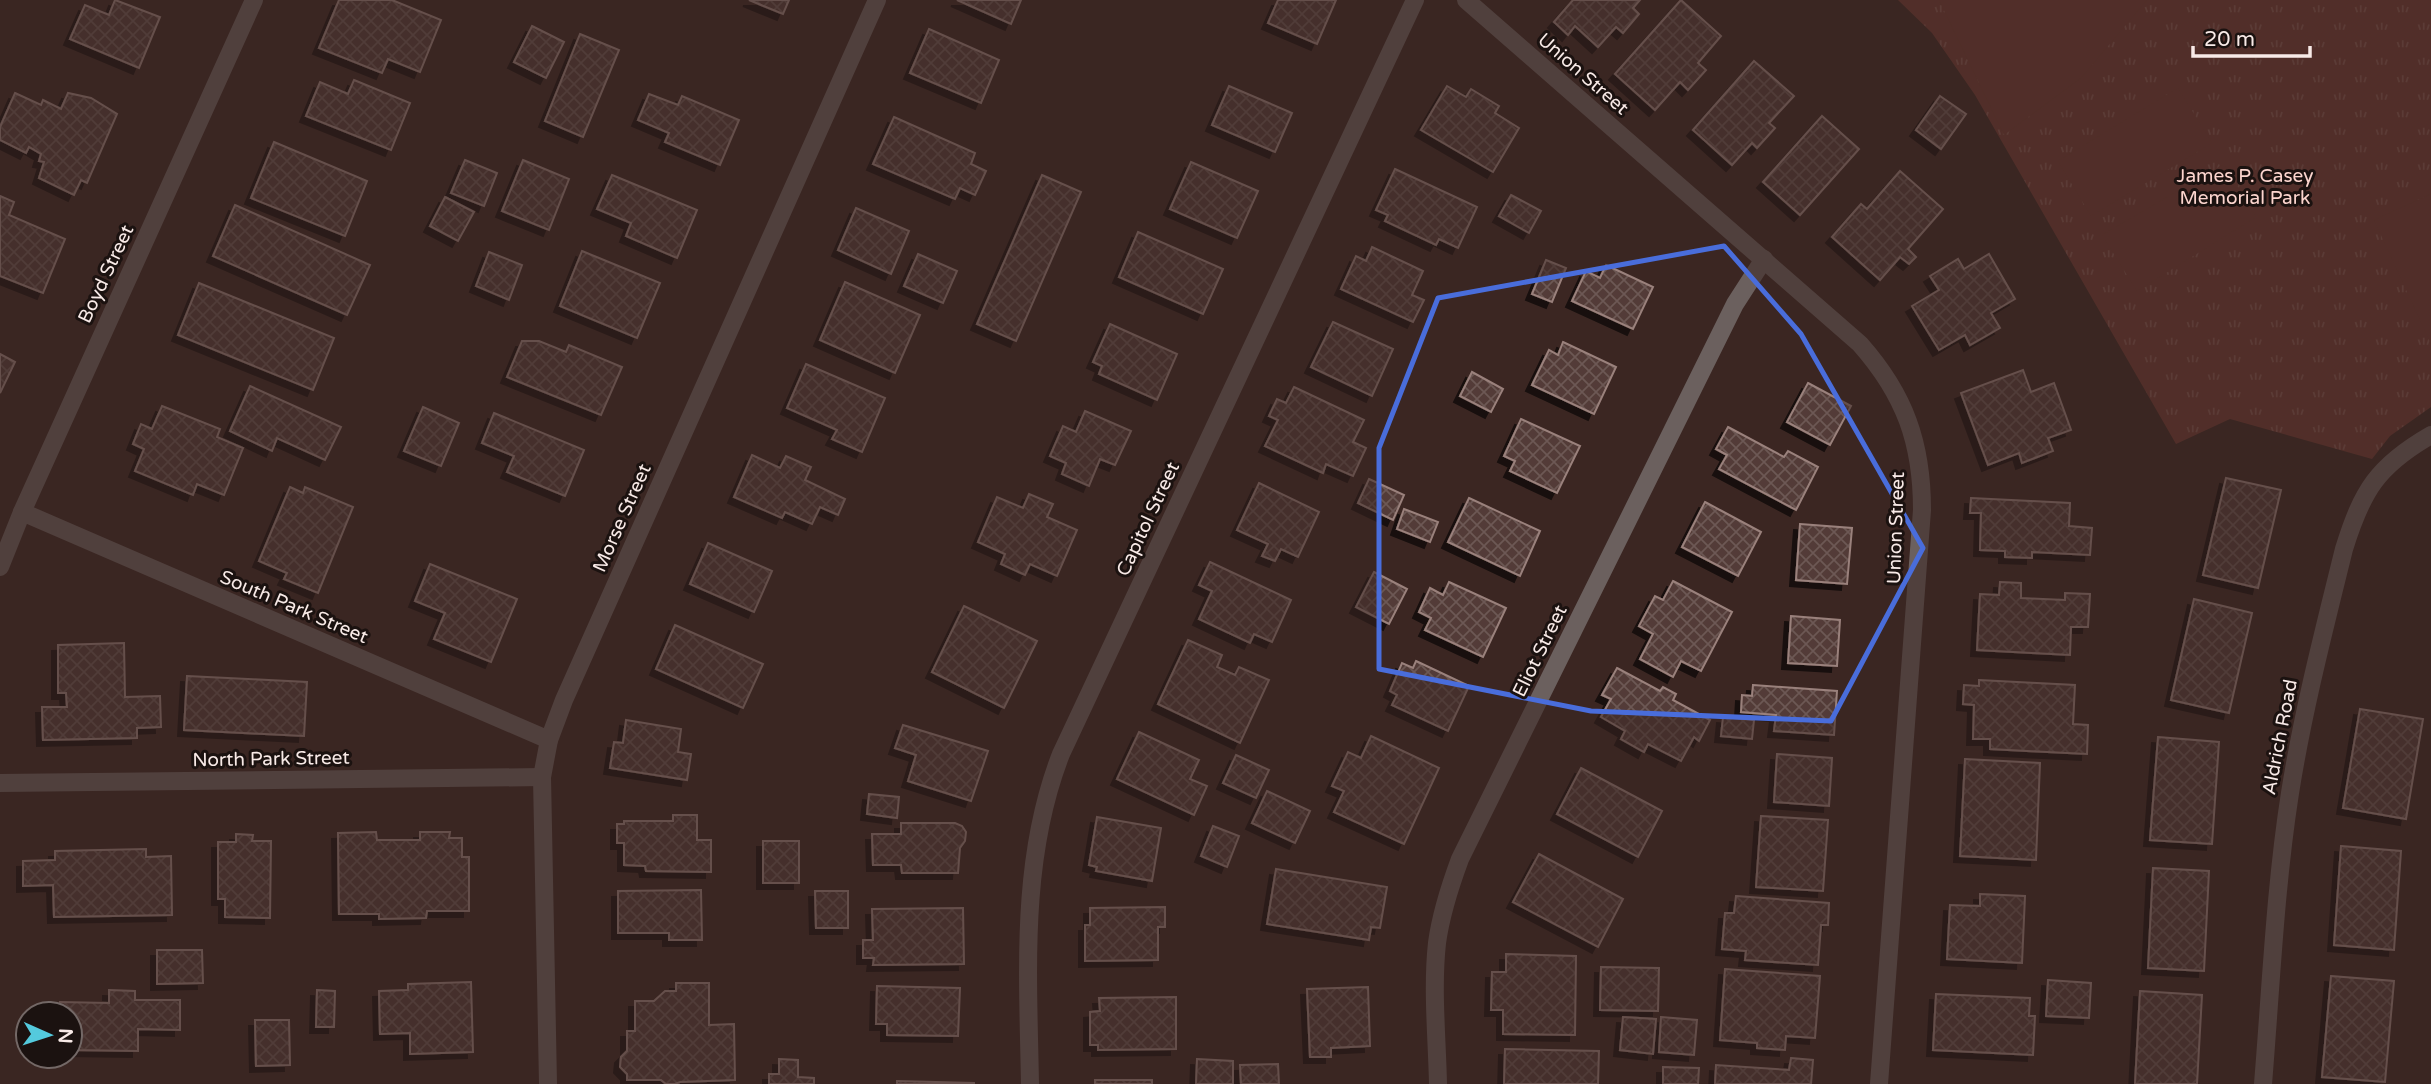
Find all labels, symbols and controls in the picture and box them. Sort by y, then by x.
scale bar [2193,14,2310,58]
text: 20 m [2204,27,2255,52]
street label: Union Street [1533,29,1633,119]
park label: James P. Casey Memorial Park [2177,165,2313,209]
street label: Boyd Street [74,221,138,327]
street label: Capitol Street [1112,458,1184,580]
street label: Morse Street [588,461,656,575]
street label: Union Street [1883,471,1909,585]
street label: South Park Street [217,566,371,648]
street label: Eliot Street [1508,601,1572,701]
street label: Aldrich Road [2258,677,2302,797]
street label: North Park Street [192,747,350,771]
north arrow [14,1000,84,1070]
text: N [54,1028,76,1044]

